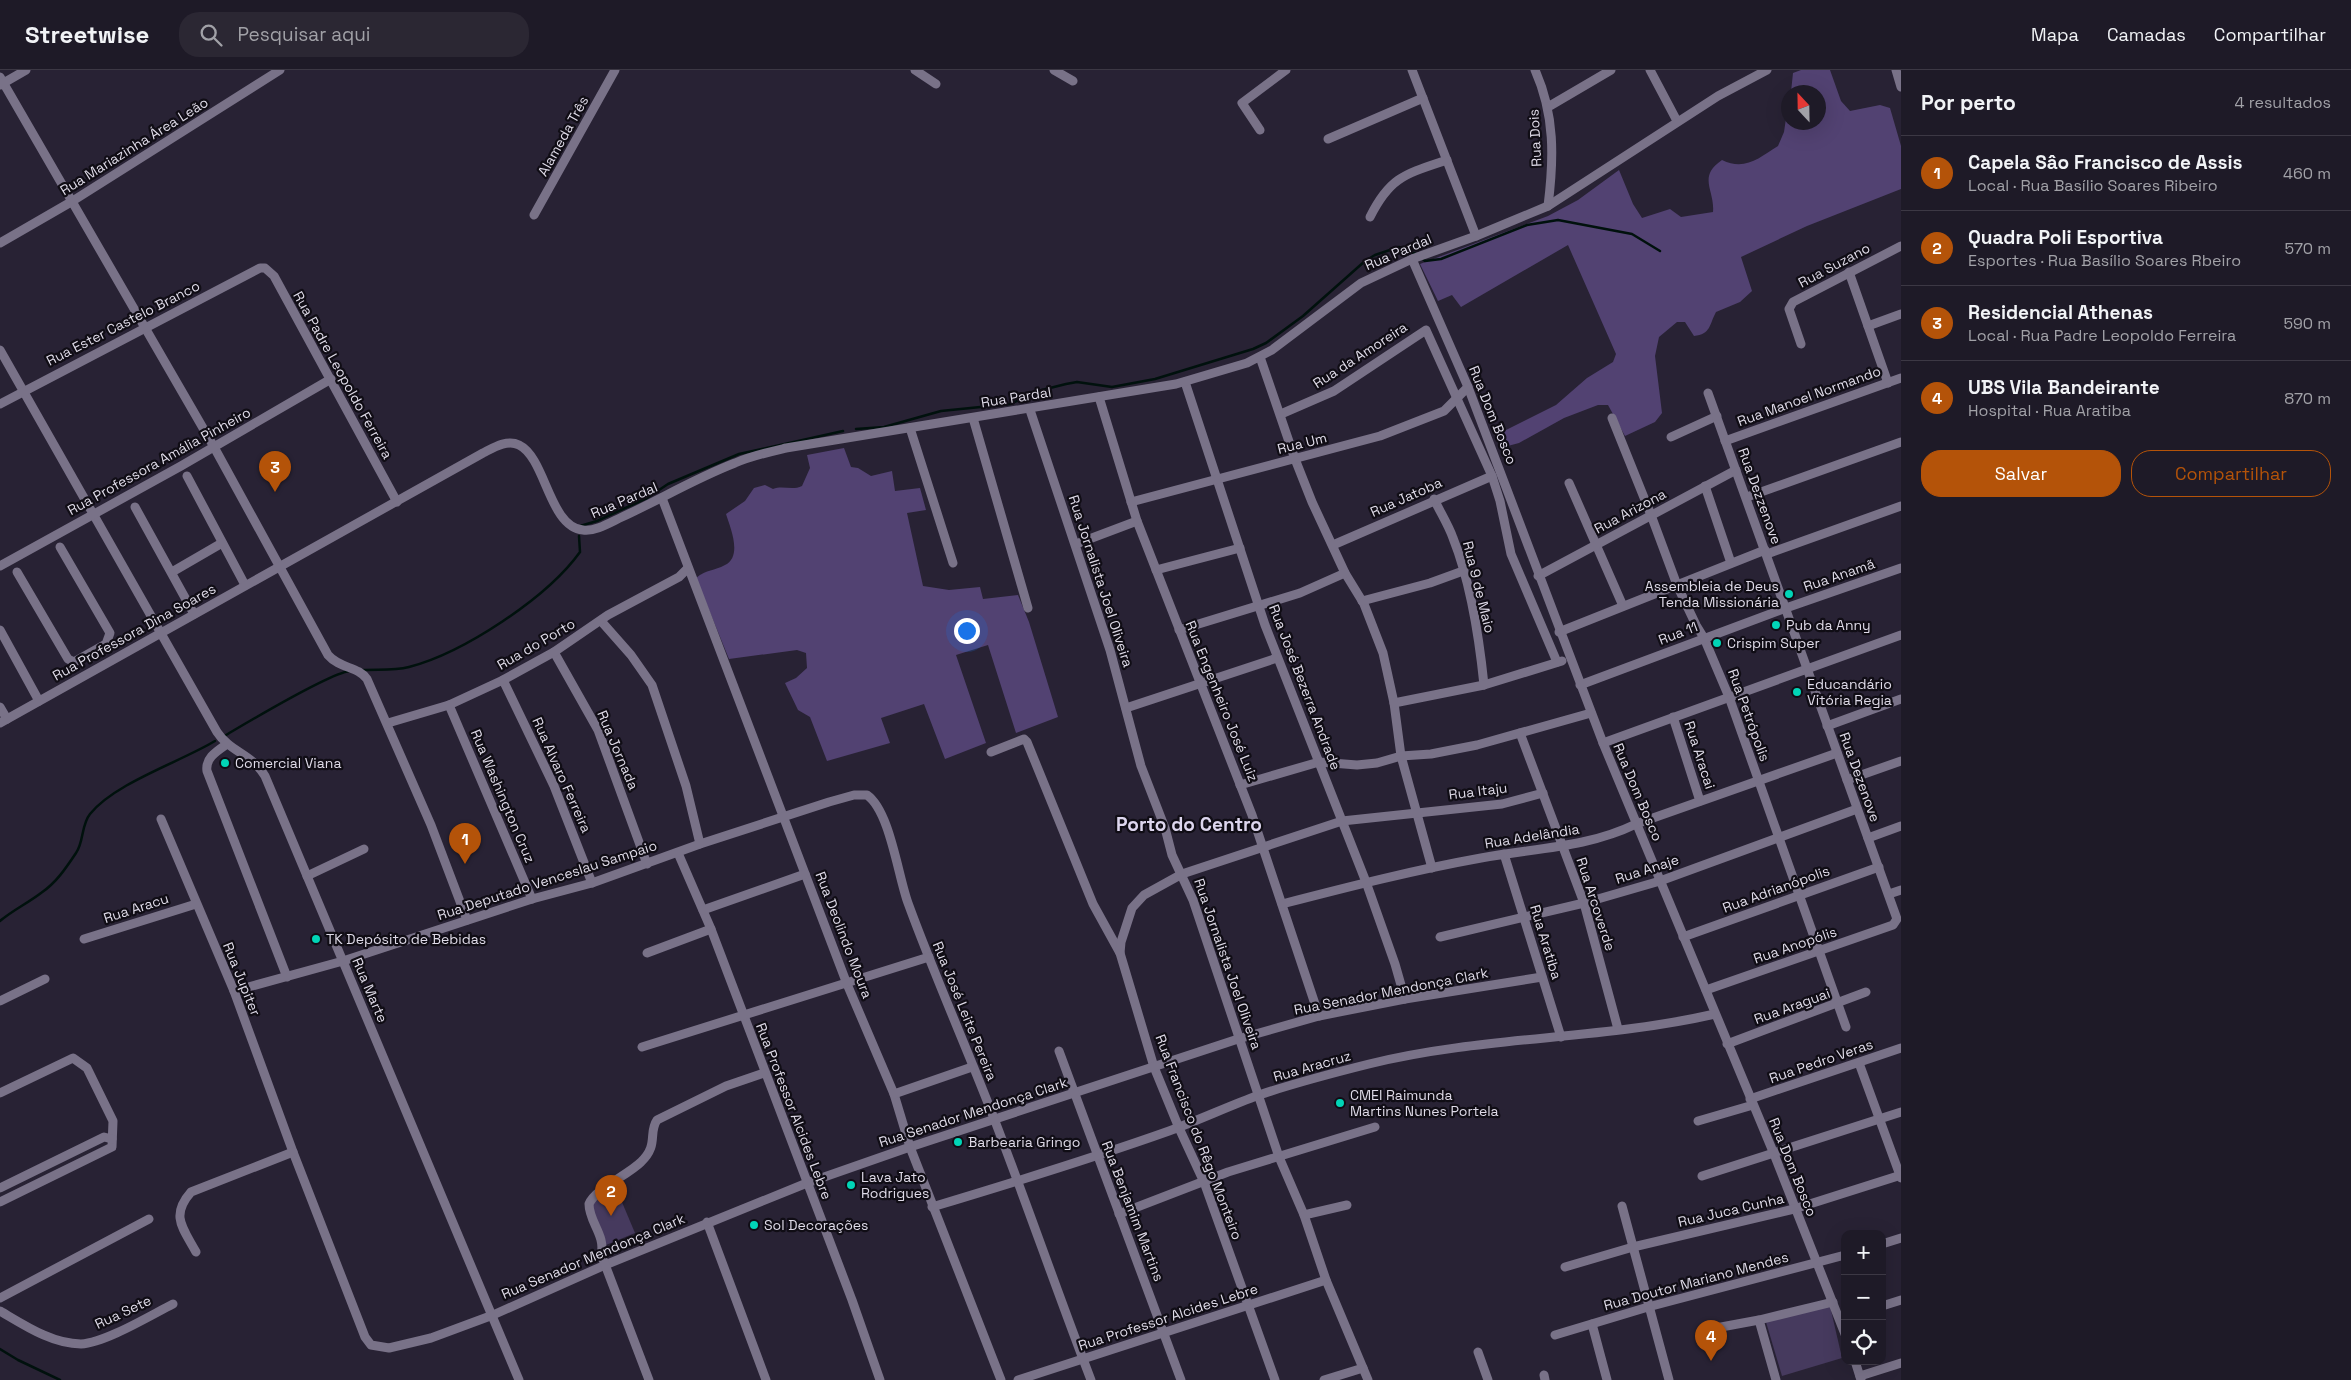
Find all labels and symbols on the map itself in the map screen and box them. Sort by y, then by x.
north arrow [1781,85,1826,130]
street label: Rua Mariazinha Área Leão [57,93,211,199]
street label: Alameda Três [534,93,592,179]
street label: Rua Dois [1524,109,1546,167]
street label: Rua Pardal [1362,230,1434,274]
street label: Rua Suzano [1795,239,1873,291]
street label: Rua Ester Castelo Branco [43,276,203,370]
street label: Rua Padre Leopoldo Ferreira [289,288,397,462]
street label: Rua da Amoreira [1309,318,1411,392]
street label: Rua Manoel Normando [1735,362,1883,430]
street label: Rua Dom Bosco [1465,363,1521,467]
street label: Rua Pardal [980,383,1052,411]
street label: Rua Professora Amália Pinheiro [64,403,254,519]
street label: Rua Um [1275,428,1329,458]
street label: Rua Dezzenove [1734,445,1786,547]
pin: 3 [259,451,291,492]
street label: Rua Jatoba [1367,473,1445,521]
street label: Rua Pardal [588,478,660,522]
street label: Rua Arizona [1591,485,1669,537]
street label: Rua Jornalista Joel Oliveira [1065,493,1137,669]
street label: Rua 9 de Maio [1459,539,1499,635]
street label: Rua Anamã [1801,554,1877,596]
place label: Assembleia de Deus Tenda Missionária [1645,577,1779,611]
street label: Rua Professora Dina Soares [49,580,219,684]
marker: Assembleia de Deus Tenda Missionária [1783,588,1795,600]
street label: Rua José Bezerra Andrade [1265,602,1345,772]
street label: Rua do Porto [494,614,578,674]
place label: Pub da Anny [1786,616,1871,634]
street label: Rua 11 [1656,617,1700,649]
your location [954,618,980,644]
street label: Rua Engenheiro José Luiz [1181,618,1263,784]
marker: Pub da Anny [1770,619,1782,631]
place label: Crispim Super [1727,634,1820,652]
marker: Crispim Super [1711,637,1723,649]
street label: Rua Petrópolis [1724,666,1774,764]
place label: Educandário Vitória Regia [1807,675,1892,709]
marker: Educandário Vitória Regia [1791,686,1803,698]
street label: Rua Jornada [593,708,643,792]
street label: Rua Alvaro Ferreira [528,714,596,836]
street label: Rua Aracai [1681,719,1719,791]
street label: Rua Washington Cruz [467,727,539,865]
street label: Rua Dezenove [1835,730,1885,824]
street label: Rua Dom Bosco [1609,740,1667,844]
place label: Comercial Viana [235,754,341,772]
marker: Comercial Viana [219,757,231,769]
street label: Rua Itaju [1448,778,1508,804]
district label: Porto do Centro [1116,812,1262,837]
street label: Rua Adelândia [1483,820,1581,852]
pin: 1 [449,823,481,864]
street label: Rua Deputado Venceslau Sampaio [435,836,659,924]
street label: Rua Anaje [1613,850,1681,888]
street label: Rua Arcoverde [1572,855,1620,953]
street label: Rua Adrianópolis [1720,861,1832,917]
street label: Rua Deolindo Moura [812,869,876,1001]
street label: Rua Jornalista Joel Oliveira [1190,876,1266,1052]
street label: Rua Aracu [101,889,171,927]
street label: Rua Aratiba [1526,902,1566,982]
street label: Rua Anopólis [1751,922,1839,968]
place label: TK Depósito de Bebidas [326,930,486,948]
marker: TK Depósito de Bebidas [310,933,322,945]
street label: Rua José Leite Pereira [929,939,1001,1083]
street label: Rua Jupiter [219,940,265,1018]
street label: Rua Marte [348,955,392,1025]
street label: Rua Senador Mendonça Clark [1292,963,1490,1019]
street label: Rua Araguai [1752,984,1832,1028]
street label: Rua Professor Alcides Lebre [752,1020,836,1202]
street label: Rua Francisco do Rêgo Monteiro [1151,1032,1247,1242]
street label: Rua Pedro Veras [1767,1035,1875,1087]
street label: Rua Aracruz [1271,1046,1353,1086]
street label: Rua Senador Mendonça Clark [876,1073,1070,1151]
place label: CMEI Raimunda Martins Nunes Portela [1350,1086,1499,1120]
marker: CMEI Raimunda Martins Nunes Portela [1334,1097,1346,1109]
street label: Rua Dom Bosco [1765,1115,1821,1219]
place label: Barbearia Gringo [968,1133,1080,1151]
marker: Barbearia Gringo [952,1136,964,1148]
street label: Rua Benjamim Martins [1098,1138,1168,1284]
place label: Lava Jato Rodrigues [861,1168,929,1202]
pin: 2 [595,1175,627,1216]
marker: Lava Jato Rodrigues [845,1179,857,1191]
street label: Rua Juca Cunha [1676,1189,1786,1231]
street label: Rua Senador Mendonça Clark [499,1209,688,1303]
place label: Sol Decorações [764,1216,868,1234]
marker: Sol Decorações [748,1219,760,1231]
street label: Rua Doutor Mariano Mendes [1602,1248,1790,1314]
street label: Rua Professor Alcides Lebre [1076,1279,1260,1355]
street label: Rua Sete [92,1291,154,1333]
pin: 4 [1695,1320,1727,1361]

